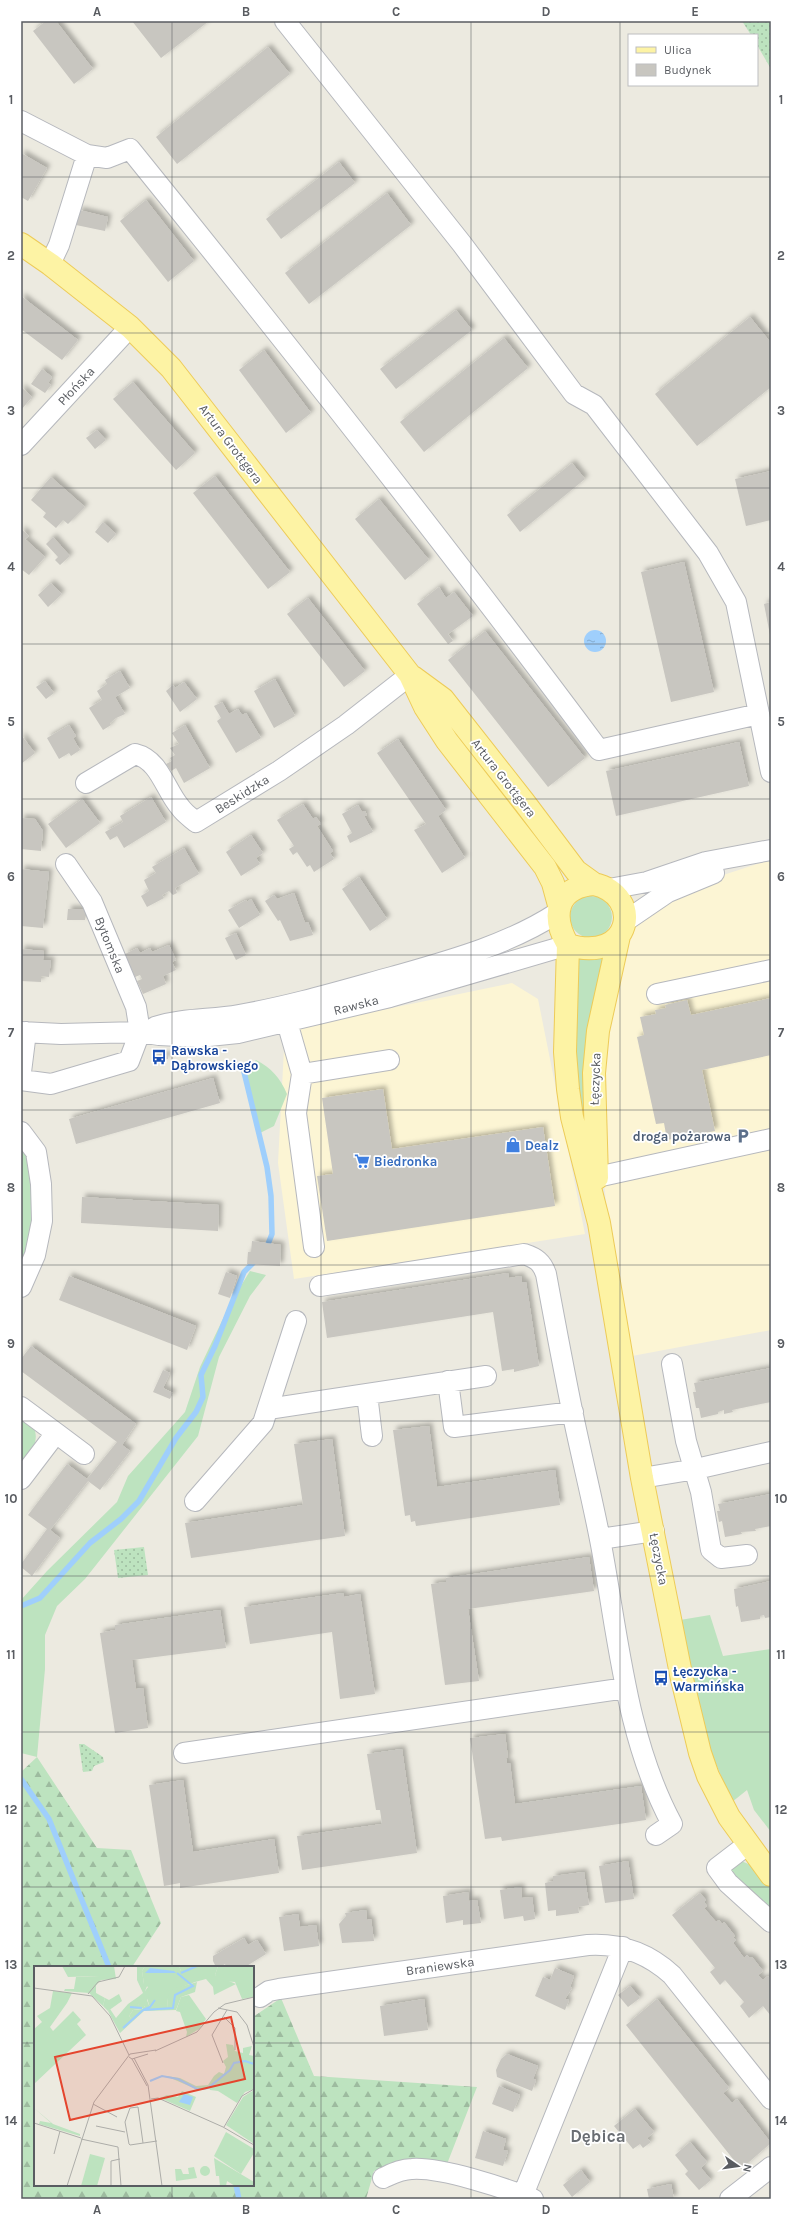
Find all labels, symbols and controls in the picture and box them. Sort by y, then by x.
text: A [93,4,101,19]
text: B [242,4,250,19]
text: C [392,4,400,19]
text: D [542,4,551,19]
text: E [691,4,699,19]
legend [628,34,758,86]
text: Ulica [664,43,692,57]
text: Budynek [664,63,712,77]
text: 1 [9,92,13,107]
text: 1 [779,92,783,107]
text: 2 [7,248,15,263]
text: 2 [777,248,785,263]
street label: Płońska [54,364,98,408]
street label: Artura Grottgera [196,401,266,487]
text: 3 [7,403,15,418]
text: 3 [777,403,785,418]
text: 4 [7,559,15,574]
text: 4 [777,559,785,574]
text: 5 [7,714,15,729]
text: 5 [777,714,785,729]
street label: Artura Grottgera [469,736,539,820]
street label: Beskidzka [212,771,272,817]
text: 6 [7,869,15,884]
text: 6 [777,869,785,884]
street label: Bytomska [92,915,128,975]
street label: Rawska [332,992,380,1018]
text: 7 [8,1025,15,1040]
text: 7 [778,1025,785,1040]
place label: Rawska - Dąbrowskiego [171,1043,258,1074]
bus stop icon: Rawska - Dąbrowskiego [150,1048,168,1066]
street label: Łęczycka [587,1052,603,1106]
parking icon: droga pożarowa [734,1127,752,1145]
place label: droga pożarowa [633,1129,731,1144]
shop icon: Dealz [504,1136,522,1154]
place label: Dealz [525,1138,559,1153]
supermarket icon: Biedronka [353,1152,371,1170]
place label: Biedronka [374,1154,437,1169]
text: 8 [7,1180,15,1195]
text: 8 [777,1180,785,1195]
text: 9 [7,1336,15,1351]
text: 9 [777,1336,785,1351]
text: 10 [5,1491,17,1506]
text: 10 [775,1491,787,1506]
street label: Łęczycka [647,1532,671,1586]
text: 11 [6,1647,16,1662]
text: 11 [776,1647,786,1662]
place label: Łęczycka - Warmińska [673,1664,744,1694]
bus stop icon: Łęczycka - Warmińska [652,1669,670,1687]
text: 12 [5,1802,17,1817]
text: 12 [775,1802,787,1817]
street label: Braniewska [405,1954,475,1978]
text: 13 [5,1957,17,1972]
text: 13 [775,1957,787,1972]
inset map [34,1966,254,2186]
text: 14 [5,2113,17,2128]
text: 14 [775,2113,787,2128]
district label: Dębica [570,2126,626,2146]
north arrow [718,2146,758,2186]
text: N [740,2163,754,2173]
text: A [93,2202,101,2217]
text: B [242,2202,250,2217]
text: C [392,2202,400,2217]
text: D [542,2202,551,2217]
text: E [691,2202,699,2217]

